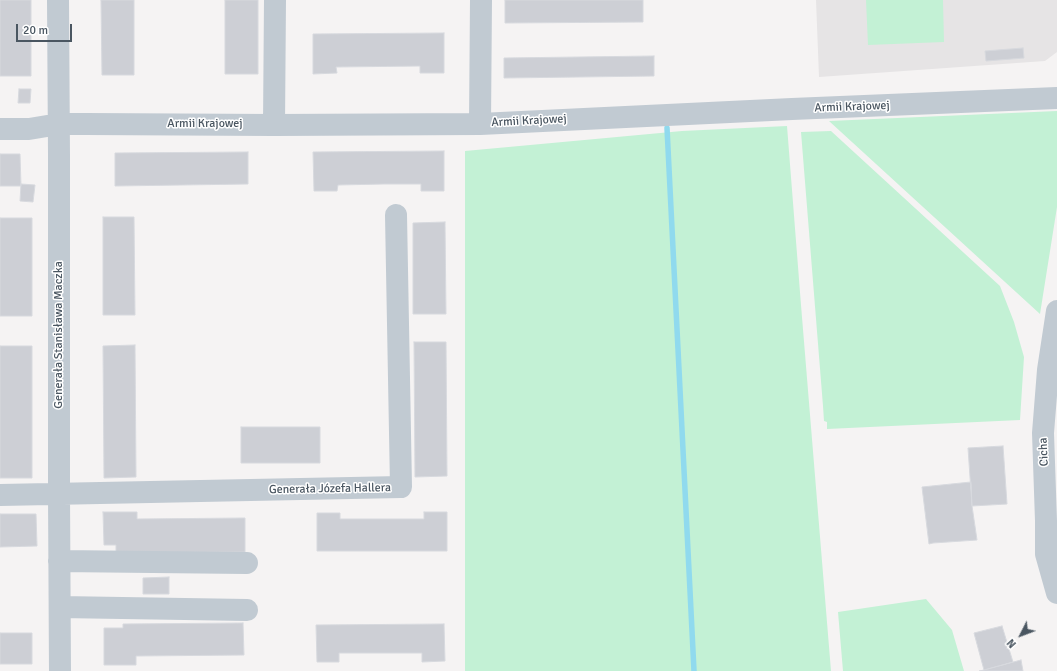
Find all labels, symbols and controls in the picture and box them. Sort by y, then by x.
scale bar [18,16,74,42]
text: 20 m [23,23,48,38]
street label: Armii Krajowej [814,98,890,116]
street label: Armii Krajowej [491,112,567,130]
street label: Armii Krajowej [167,117,243,131]
street label: Generała Stanisława Maczka [52,261,66,409]
street label: Cicha [1036,437,1052,467]
street label: Generała Józefa Hallera [269,481,391,497]
north arrow [1001,615,1041,655]
text: N [1004,636,1019,651]

